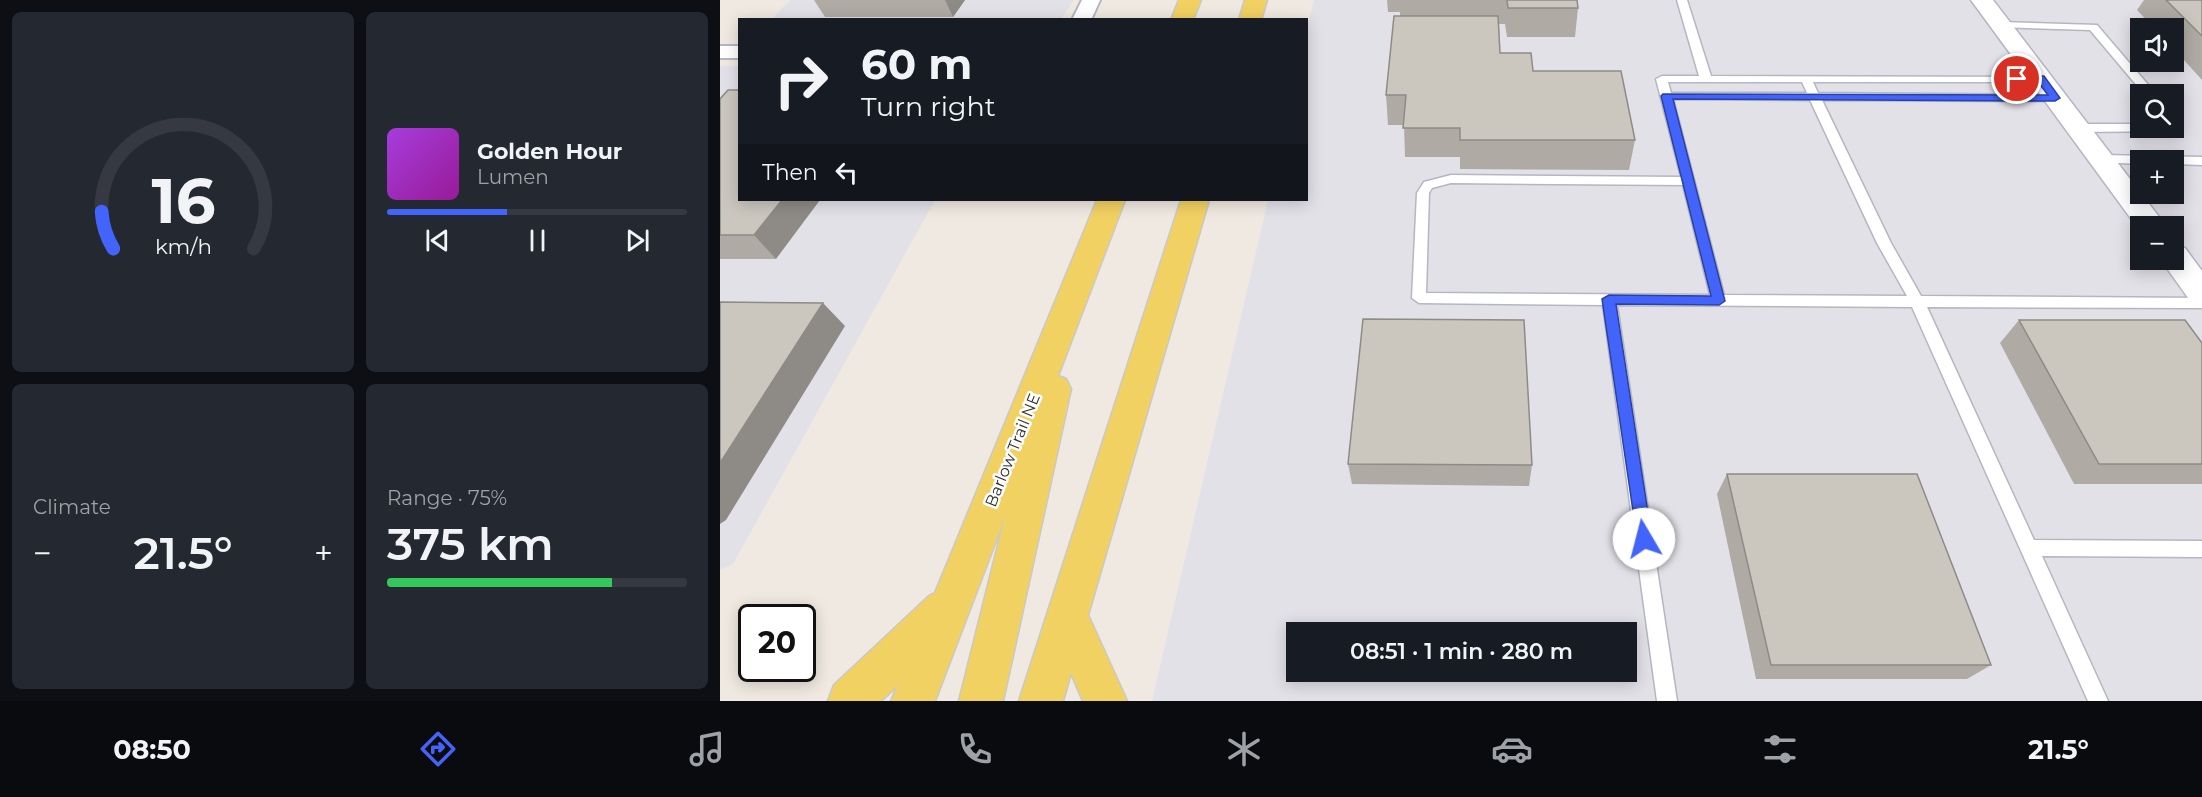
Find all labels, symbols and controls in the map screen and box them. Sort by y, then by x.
map controls [2130,18,2184,270]
button: sound [2130,18,2184,72]
text: 60 m [861,38,972,90]
icon: right [762,42,840,120]
pin [1991,53,2042,104]
icon: arrive [2000,62,2033,95]
button: search [2130,84,2184,138]
text: Turn right [861,90,996,123]
text: Golden Hour [477,138,622,165]
button: + [2130,150,2184,204]
icon: left [830,156,863,189]
text: Then [762,159,818,186]
text: 16 [151,163,215,239]
text: Lumen [477,165,549,189]
button: − [2130,216,2184,270]
icon: previous [421,224,454,257]
icon: pause [521,224,554,257]
icon: next [621,224,654,257]
text: km/h [154,234,212,260]
street label: Barlow Trail NE [981,391,1044,510]
text: Range · 75% [387,486,507,510]
text: Climate [33,495,111,519]
position arrow [1612,507,1676,571]
text: 375 km [387,516,554,571]
text: 21.5° [133,525,233,580]
text: − [33,533,52,573]
text: + [314,533,333,573]
speed limit sign: 20 [738,604,816,682]
text: 08:51 · 1 min · 280 m [1350,638,1573,665]
icon: directions [417,728,459,770]
icon: music [686,728,728,770]
icon: phone [954,728,996,770]
icon: climate [1223,728,1265,770]
icon: car [1491,728,1533,770]
icon: filters [1759,728,1801,770]
text: 08:50 [113,733,191,766]
text: 21.5° [2028,733,2089,766]

